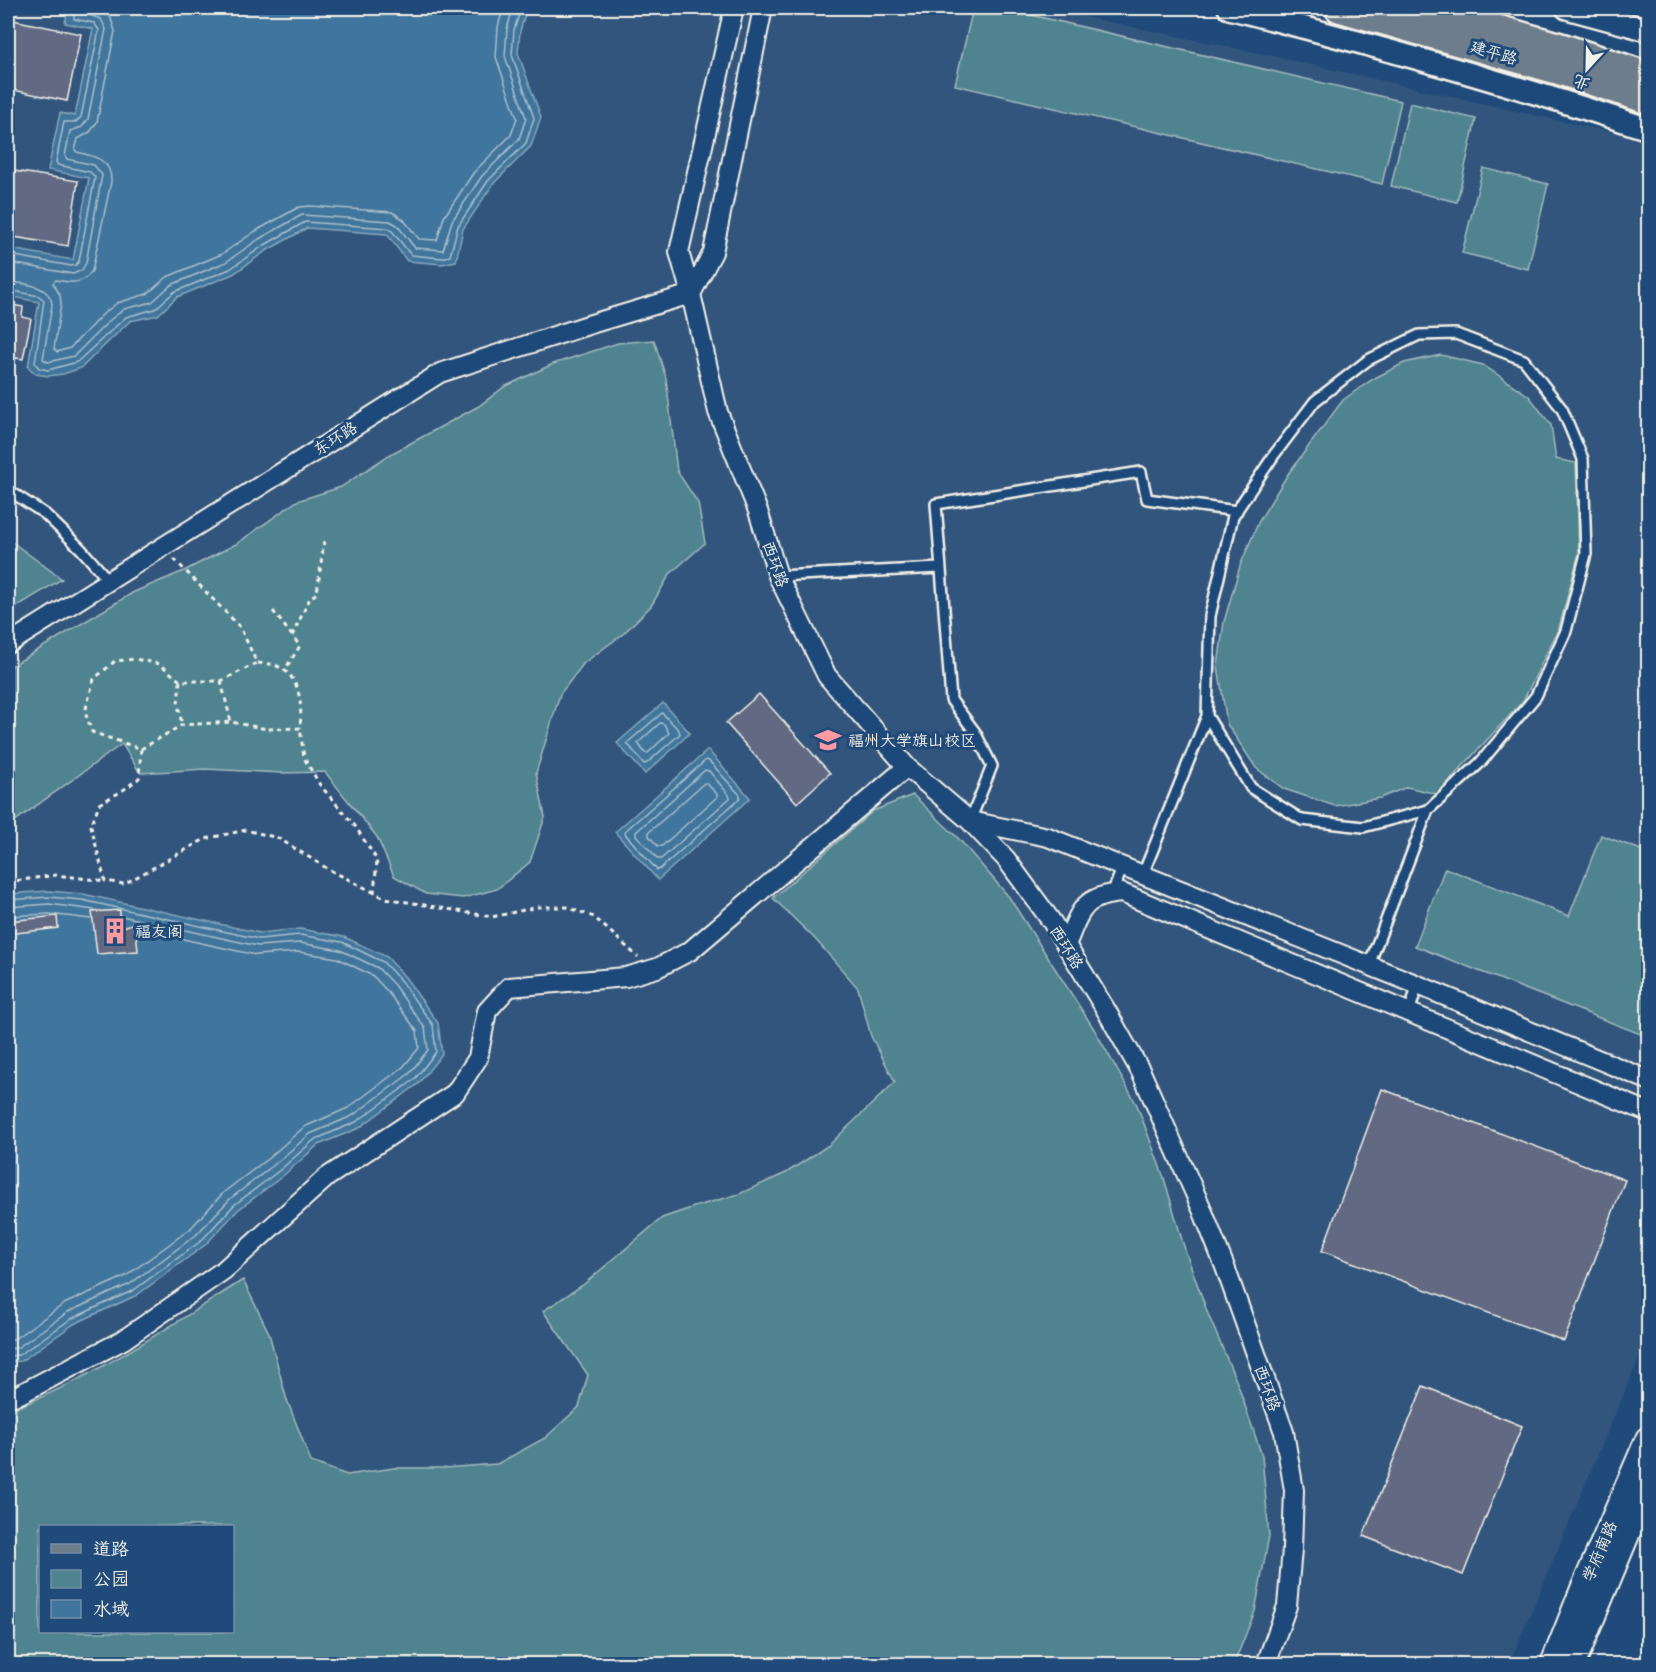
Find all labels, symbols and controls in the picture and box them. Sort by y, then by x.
street label: 建平路 [1468,35,1520,70]
north arrow [1557,39,1617,99]
text: 北 [1570,70,1593,95]
street label: 东环路 [309,417,361,460]
street label: 西环路 [757,538,794,590]
school or university icon: 福州大学旗山校区 [813,725,843,755]
place label: 福州大学旗山校区 [848,730,976,751]
building icon: 福友阁 [100,916,130,946]
place label: 福友阁 [135,921,183,942]
street label: 西环路 [1045,921,1088,973]
street label: 西环路 [1249,1362,1286,1414]
street label: 学府南路 [1577,1518,1622,1585]
legend [39,1525,234,1633]
text: 道路 [93,1537,129,1561]
text: 公园 [93,1567,129,1591]
text: 水域 [93,1597,129,1621]

